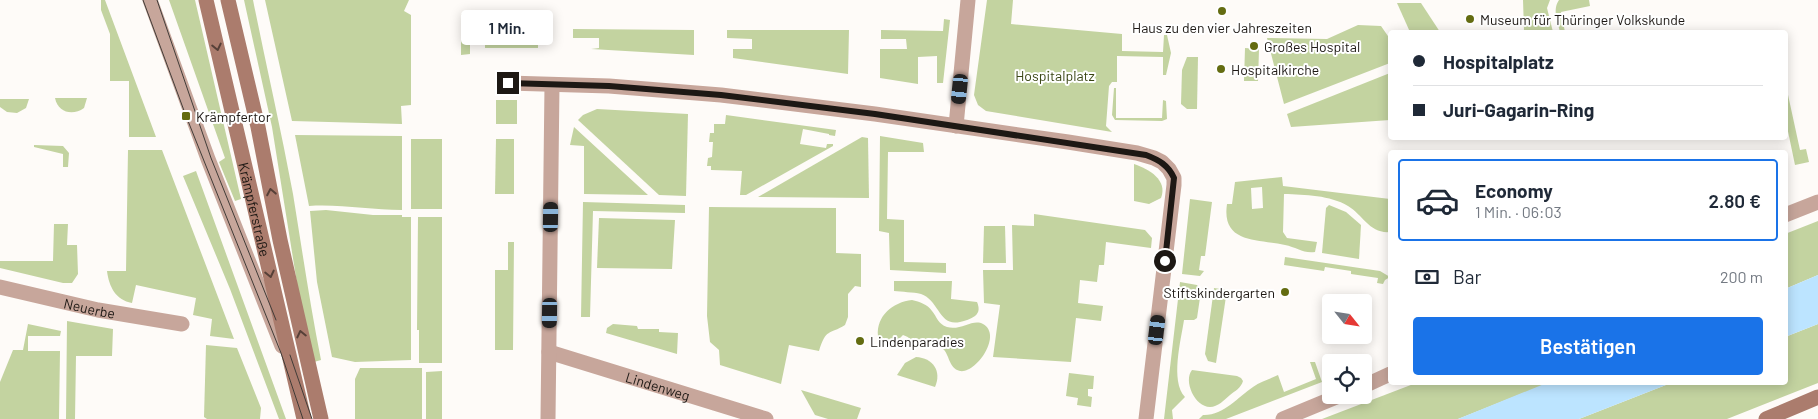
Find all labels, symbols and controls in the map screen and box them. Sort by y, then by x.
marker: Haus zu den vier Jahreszeiten [1216,5,1228,17]
callout: 1 Min. [462,11,554,46]
place label: Museum für Thüringer Volkskunde [1480,11,1685,28]
marker: Museum für Thüringer Volkskunde [1464,13,1476,25]
text: 1 Min. [488,18,526,37]
place label: Haus zu den vier Jahreszeiten [1132,19,1312,36]
place label: Großes Hospital [1264,38,1360,55]
marker: Großes Hospital [1248,40,1260,52]
one-way arrow [211,43,222,52]
text: Hospitalplatz [1443,50,1554,73]
place label: Hospitalkirche [1231,61,1319,78]
marker: Hospitalkirche [1215,63,1227,75]
park label: Hospitalplatz [1015,67,1095,84]
route end [497,72,519,94]
car [950,73,969,105]
text: Juri-Gagarin-Ring [1443,98,1594,121]
place label: Krämpfertor [196,108,271,125]
marker: Krämpfertor [180,110,192,122]
street label: Krämpferstraße [236,161,274,258]
icon: car [1415,178,1460,223]
text: Economy [1475,179,1553,202]
one-way arrow [266,187,276,196]
text: 2.80 € [1709,189,1761,212]
car [543,202,558,232]
text: 1 Min. · 06:03 [1475,202,1562,221]
route start [1154,250,1176,272]
icon: cash [1413,263,1441,291]
text: Bar [1453,265,1481,288]
text: 200 m [1720,267,1763,286]
one-way arrow [264,270,274,278]
place label: Stiftskindergarten [1163,284,1275,301]
marker: Stiftskindergarten [1279,286,1291,298]
street label: Neuerbe [62,294,117,321]
north arrow [1322,294,1372,344]
map controls [1322,294,1372,404]
car [542,298,557,328]
car [1147,314,1166,346]
button: Bestätigen [1413,317,1763,375]
one-way arrow [296,330,307,338]
place label: Lindenparadies [870,333,964,350]
marker: Lindenparadies [854,335,866,347]
button: locate [1322,354,1372,404]
street label: Lindenweg [624,368,692,404]

